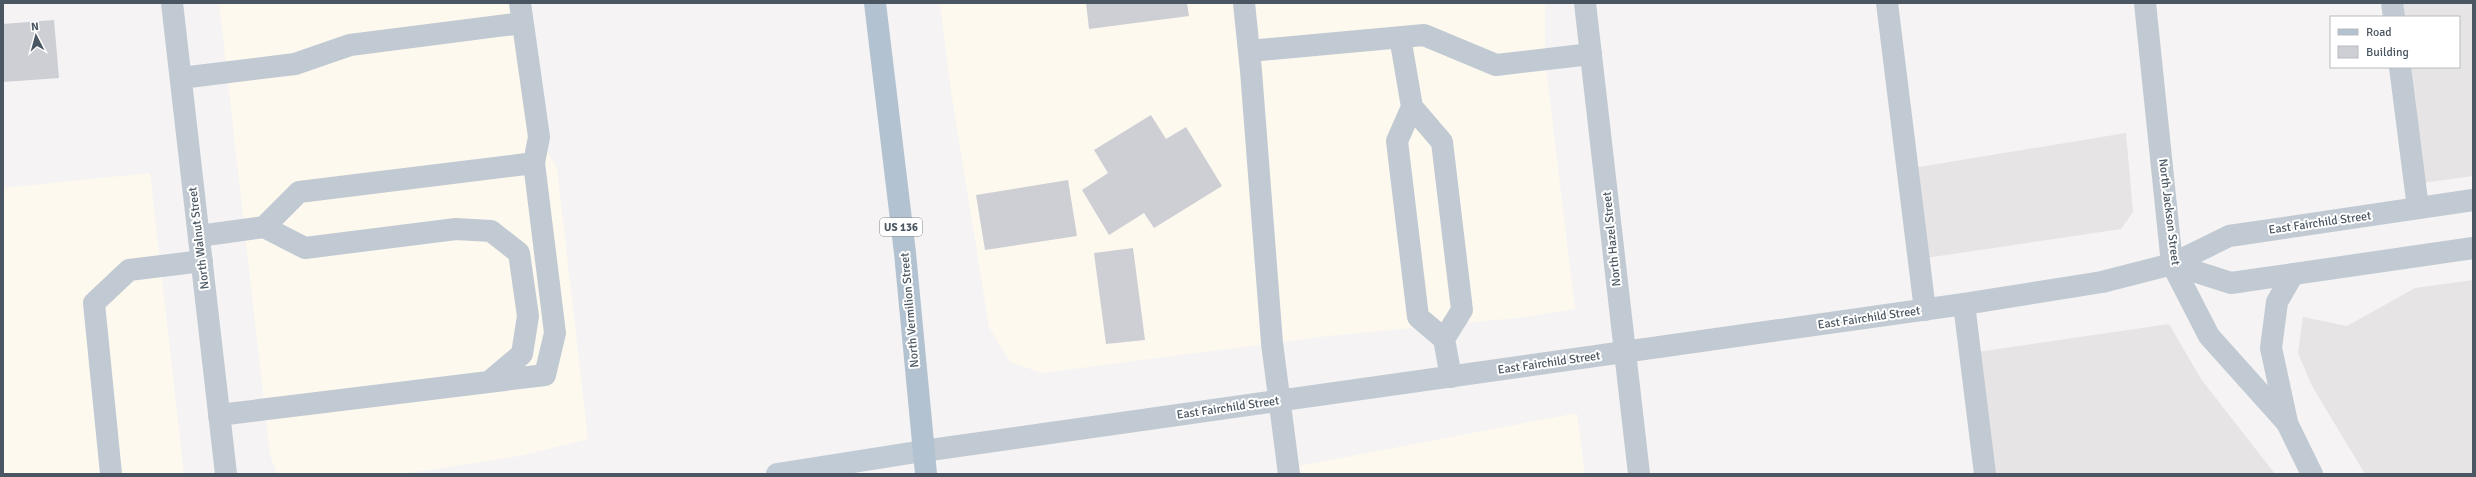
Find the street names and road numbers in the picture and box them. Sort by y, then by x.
street label: North Jackson Street [2155,158,2183,266]
street label: North Walnut Street [185,186,213,290]
street label: North Hazel Street [1600,191,1624,287]
street label: East Fairchild Street [2268,208,2372,238]
road number: US 136 [880,218,922,236]
street label: North Vermilion Street [898,252,922,368]
street label: East Fairchild Street [1817,303,1921,333]
street label: East Fairchild Street [1497,348,1601,378]
street label: East Fairchild Street [1176,393,1280,423]

